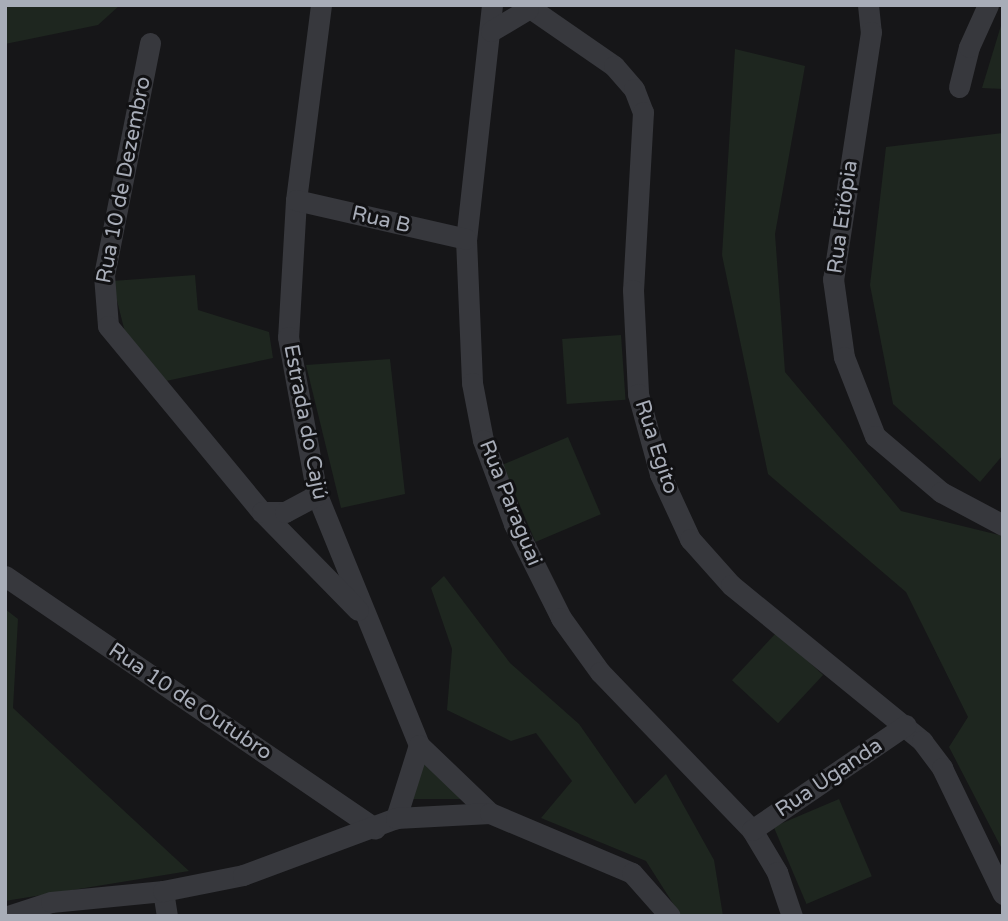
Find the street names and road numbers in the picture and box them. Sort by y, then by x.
street label: Rua 10 de Dezembro [92,74,156,286]
street label: Rua Etiópia [823,159,863,275]
street label: Rua B [349,201,413,239]
street label: Estrada do Cajú [278,342,332,502]
street label: Rua Egito [629,397,683,497]
street label: Rua Paraguai [473,436,547,570]
street label: Rua 10 de Outubro [104,638,276,766]
street label: Rua Uganda [771,733,887,823]

